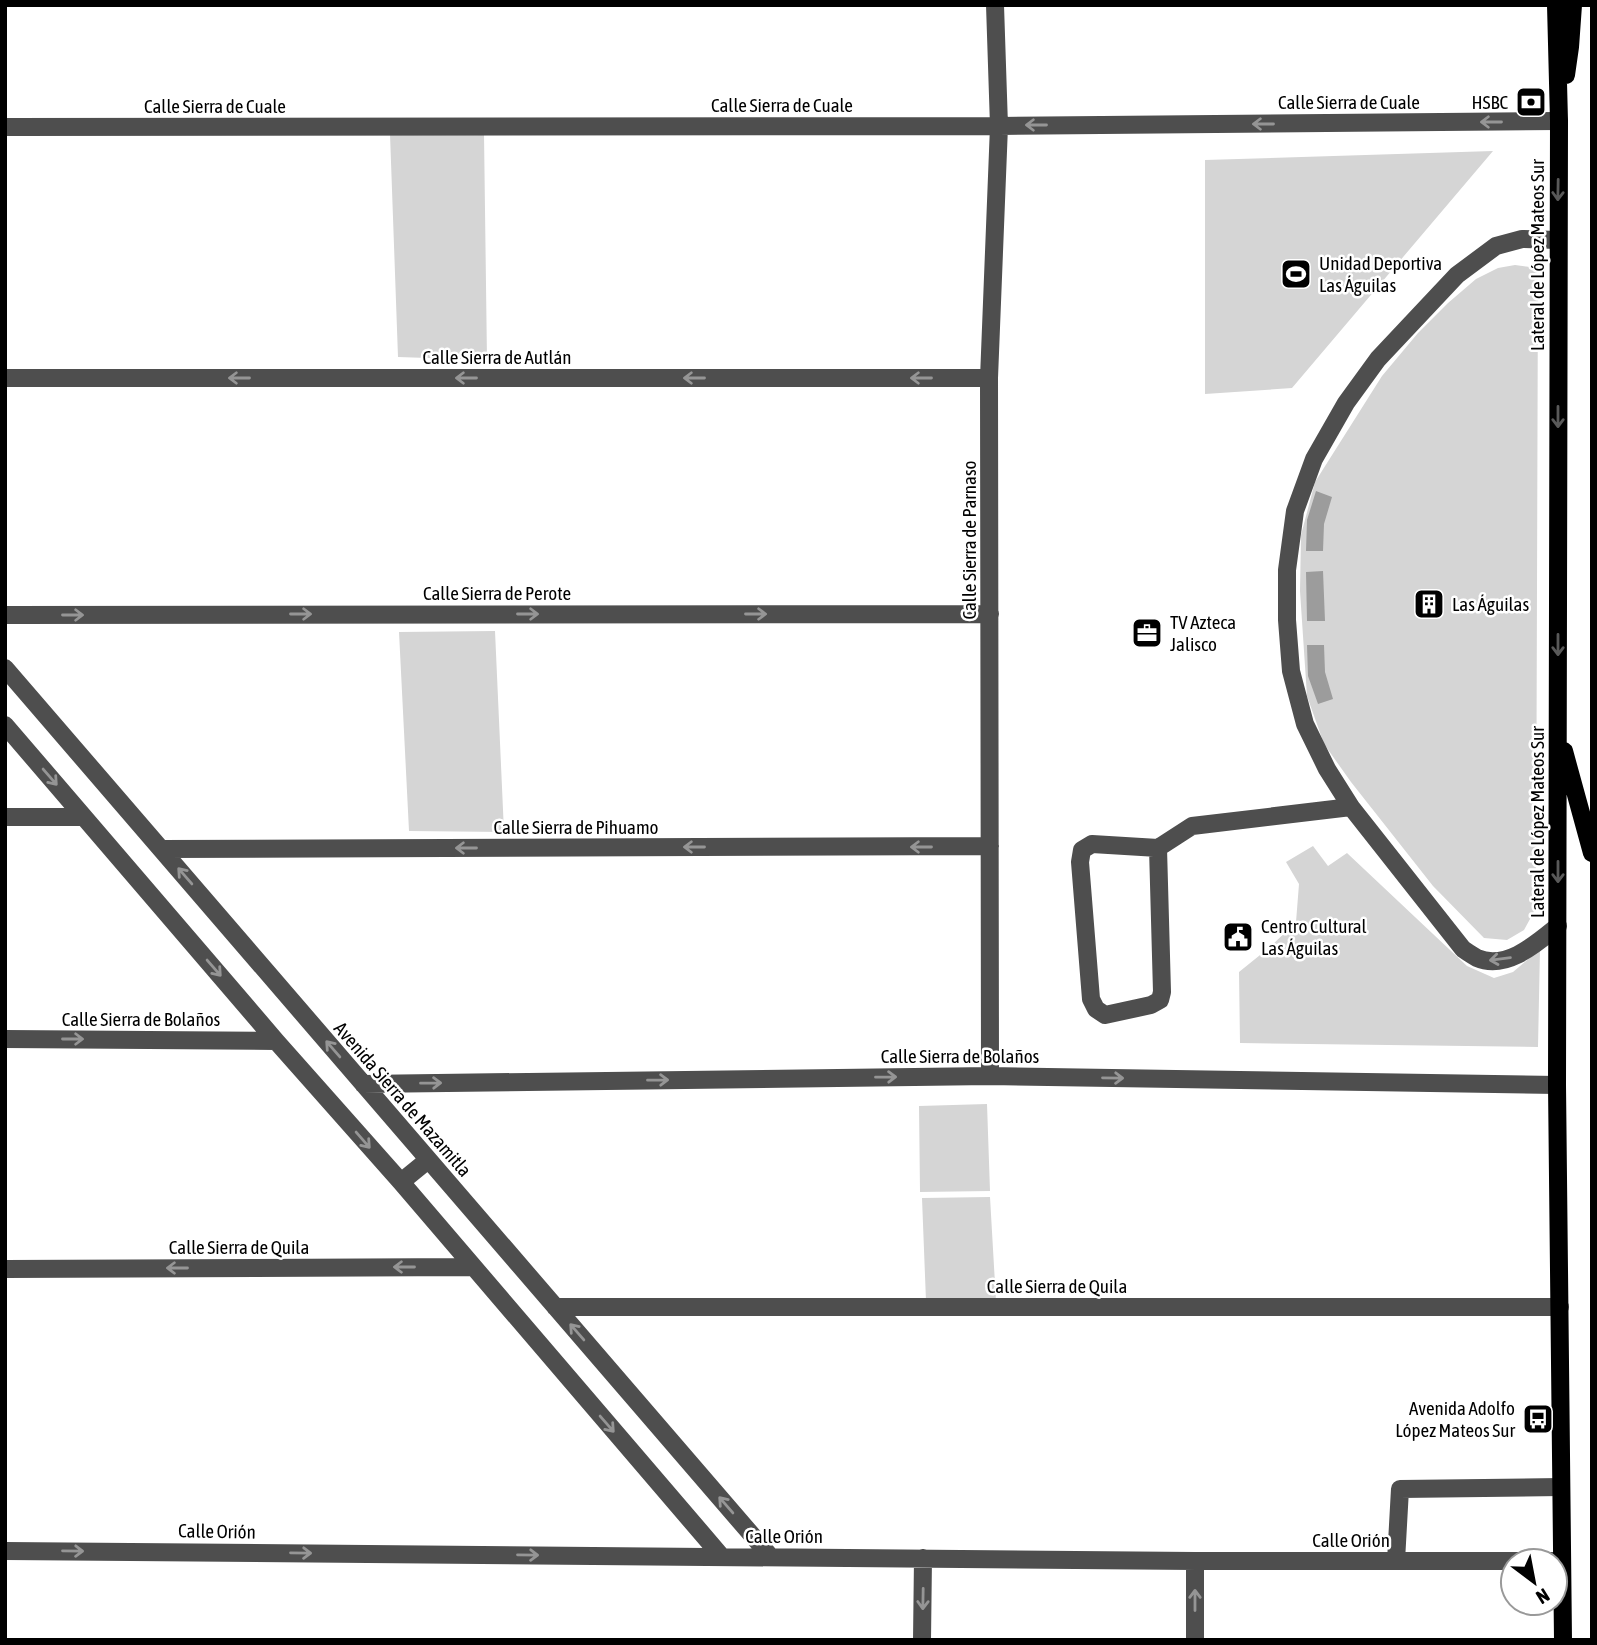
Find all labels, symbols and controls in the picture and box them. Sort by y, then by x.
bank icon: HSBC [1514,85,1548,119]
street label: Calle Sierra de Cuale [1278,91,1420,113]
place label: HSBC [1471,91,1508,113]
street label: Calle Sierra de Cuale [711,94,853,116]
street label: Calle Sierra de Cuale [144,95,286,117]
one-way arrow [1480,115,1503,129]
one-way arrow [1252,117,1275,130]
one-way arrow [1025,118,1048,132]
street label: Lateral de López Mateos Sur [1526,159,1548,351]
one-way arrow [1551,178,1565,201]
place label: Unidad Deportiva Las Águilas [1319,252,1442,296]
sports icon: Unidad Deportiva Las Águilas [1279,257,1313,291]
street label: Calle Sierra de Autlán [422,346,572,368]
one-way arrow [227,371,250,385]
one-way arrow [455,371,478,385]
one-way arrow [682,371,705,385]
one-way arrow [910,371,933,385]
one-way arrow [1551,405,1565,428]
street label: Calle Sierra de Parnaso [958,460,980,620]
street label: Calle Sierra de Perote [423,582,571,604]
building icon: Las Águilas [1412,587,1446,621]
place label: Las Águilas [1452,593,1529,615]
one-way arrow [289,607,312,621]
one-way arrow [517,607,540,621]
one-way arrow [744,607,767,621]
one-way arrow [62,608,85,622]
place label: TV Azteca Jalisco [1170,611,1236,655]
office icon: TV Azteca Jalisco [1130,616,1164,650]
one-way arrow [1551,633,1565,656]
street label: Lateral de López Mateos Sur [1526,726,1548,918]
one-way arrow [42,768,58,786]
street label: Calle Sierra de Pihuamo [493,816,659,838]
one-way arrow [910,840,933,854]
one-way arrow [455,841,478,855]
one-way arrow [683,841,706,854]
one-way arrow [1551,860,1565,883]
one-way arrow [177,867,193,885]
place label: Centro Cultural Las Águilas [1261,915,1367,959]
public building icon: Centro Cultural Las Águilas [1221,920,1255,954]
one-way arrow [1489,952,1512,965]
one-way arrow [206,959,222,977]
street label: Calle Sierra de Bolaños [62,1008,221,1030]
street label: Avenida Sierra de Mazamitla [330,1017,476,1181]
one-way arrow [62,1033,85,1046]
one-way arrow [325,1040,341,1058]
street label: Calle Sierra de Bolaños [881,1045,1040,1067]
one-way arrow [874,1070,897,1084]
one-way arrow [1102,1071,1125,1085]
one-way arrow [647,1073,670,1087]
one-way arrow [419,1076,442,1090]
one-way arrow [355,1130,371,1148]
street label: Calle Sierra de Quila [169,1236,309,1258]
one-way arrow [165,1261,188,1275]
one-way arrow [393,1261,416,1274]
street label: Calle Sierra de Quila [987,1275,1127,1297]
one-way arrow [569,1324,585,1342]
place label: Avenida Adolfo López Mateos Sur [1395,1397,1515,1441]
bus stop icon: Avenida Adolfo López Mateos Sur [1521,1402,1555,1436]
one-way arrow [599,1414,615,1432]
one-way arrow [718,1496,734,1514]
street label: Calle Orión [178,1519,256,1543]
street label: Calle Orión [745,1525,823,1547]
street label: Calle Orión [1312,1529,1390,1551]
one-way arrow [62,1544,85,1558]
one-way arrow [289,1546,312,1560]
north arrow [1499,1547,1569,1617]
one-way arrow [517,1548,540,1562]
text: N [1532,1584,1554,1609]
one-way arrow [916,1587,930,1610]
one-way arrow [1188,1589,1202,1612]

